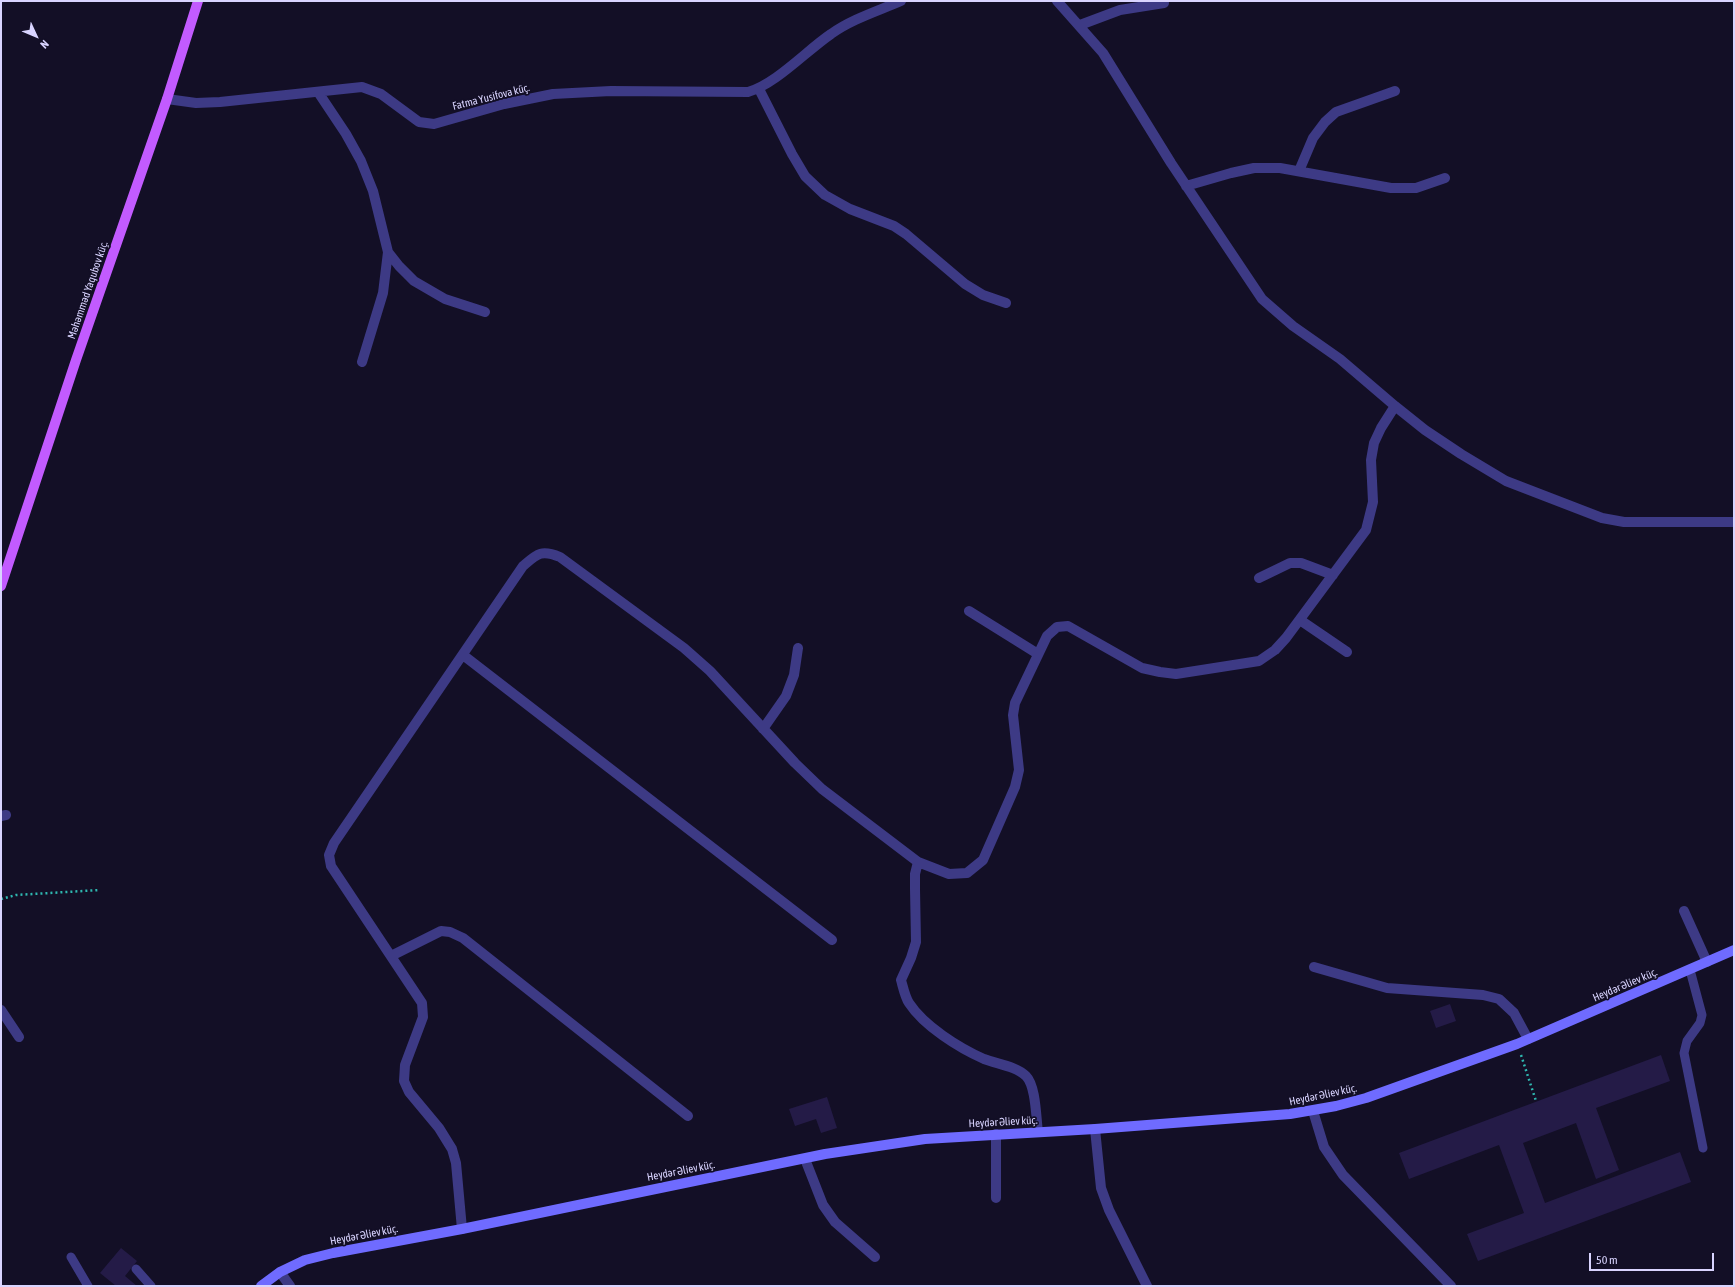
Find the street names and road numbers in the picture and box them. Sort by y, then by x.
street label: Fatma Yusifova küç. [451,81,531,113]
street label: Məhəmməd Yaqubov küç. [65,239,111,341]
street label: Heydər Əliev küç. [1591,965,1659,1005]
street label: Heydər Əliev küç. [1288,1081,1358,1109]
street label: Heydər Əliev küç. [968,1114,1038,1130]
street label: Heydər Əliev küç. [646,1158,716,1184]
street label: Heydər Əliev küç. [329,1222,399,1248]

